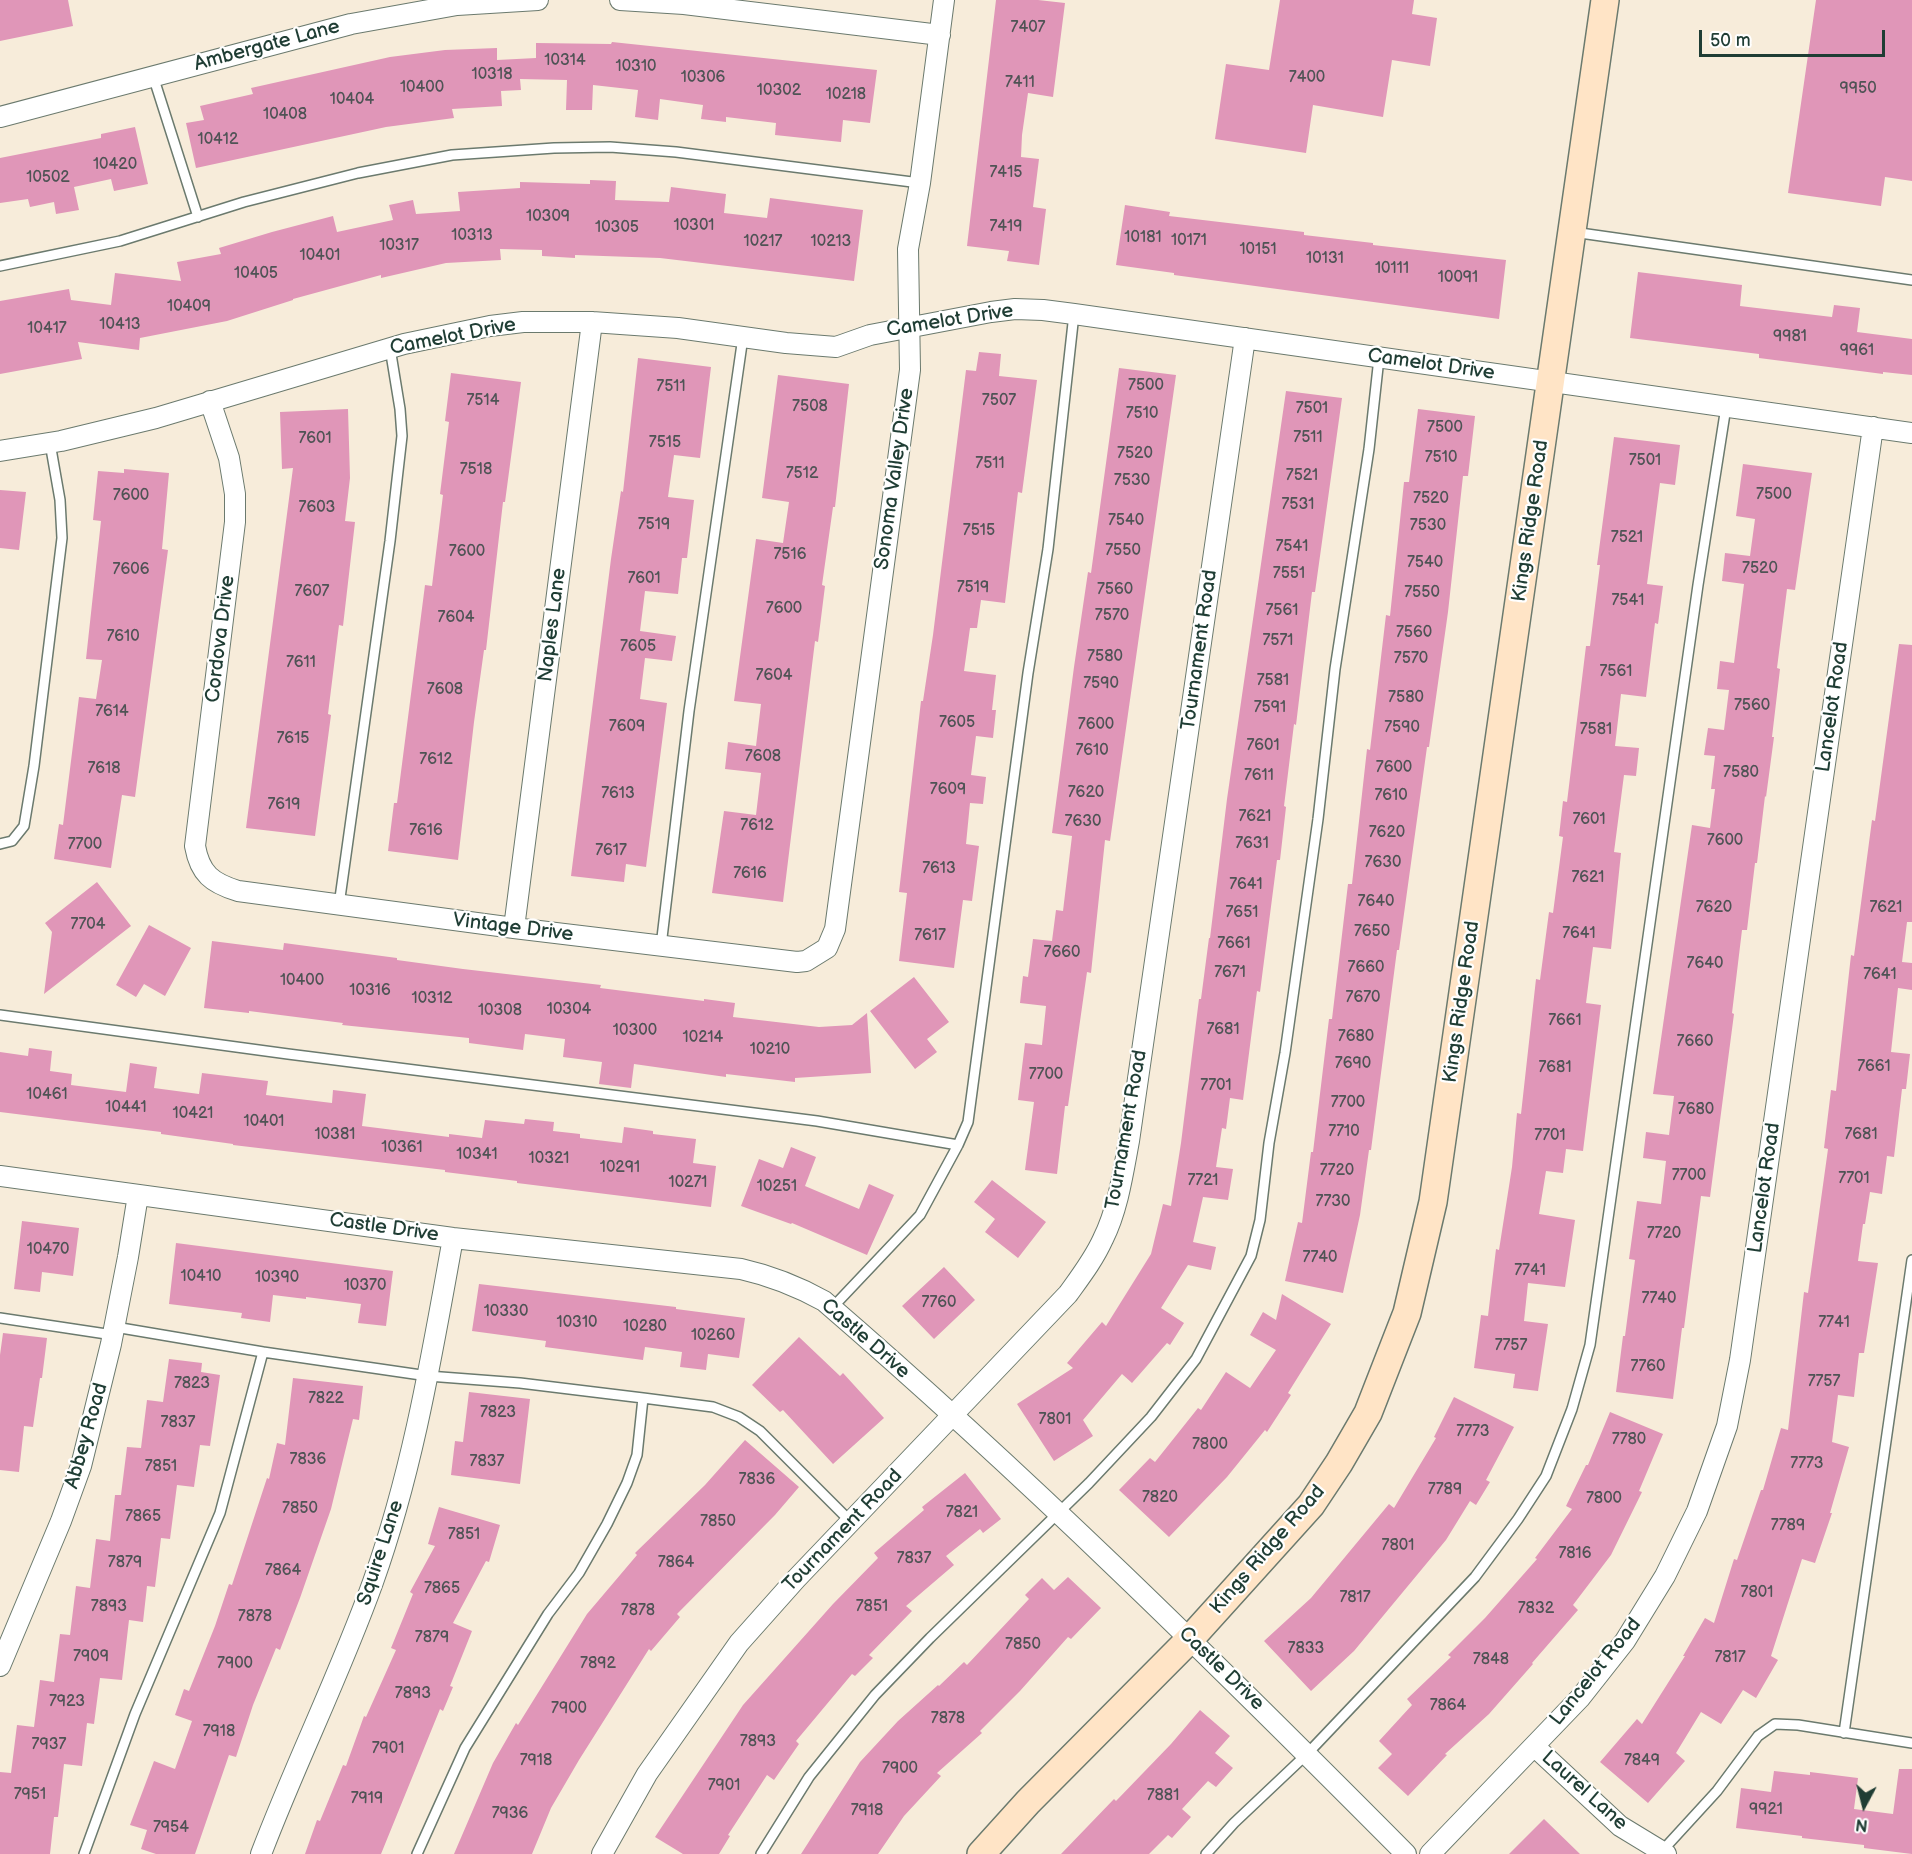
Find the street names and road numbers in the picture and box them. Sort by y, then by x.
street label: Ambergate Lane [191,15,343,77]
street label: Camelot Drive [885,299,1015,343]
street label: Camelot Drive [388,313,518,361]
street label: Camelot Drive [1366,344,1496,386]
street label: Sonoma Valley Drive [870,387,920,571]
street label: Kings Ridge Road [1508,438,1554,604]
street label: Naples Lane [534,567,572,683]
street label: Tournament Road [1177,568,1223,732]
street label: Cordova Drive [201,574,241,704]
street label: Lancelot Road [1812,640,1854,774]
street label: Vintage Drive [451,909,575,947]
street label: Kings Ridge Road [1439,919,1485,1085]
street label: Tournament Road [1101,1048,1153,1212]
street label: Lancelot Road [1744,1121,1786,1255]
street label: Castle Drive [328,1208,440,1248]
street label: Castle Drive [816,1294,914,1384]
street label: Abbey Road [60,1380,114,1492]
street label: Tournament Road [778,1465,908,1597]
street label: Kings Ridge Road [1205,1481,1331,1619]
street label: Squire Lane [353,1497,409,1609]
street label: Lancelot Road [1545,1613,1647,1731]
street label: Castle Drive [1173,1622,1269,1716]
street label: Laurel Lane [1536,1746,1632,1836]

